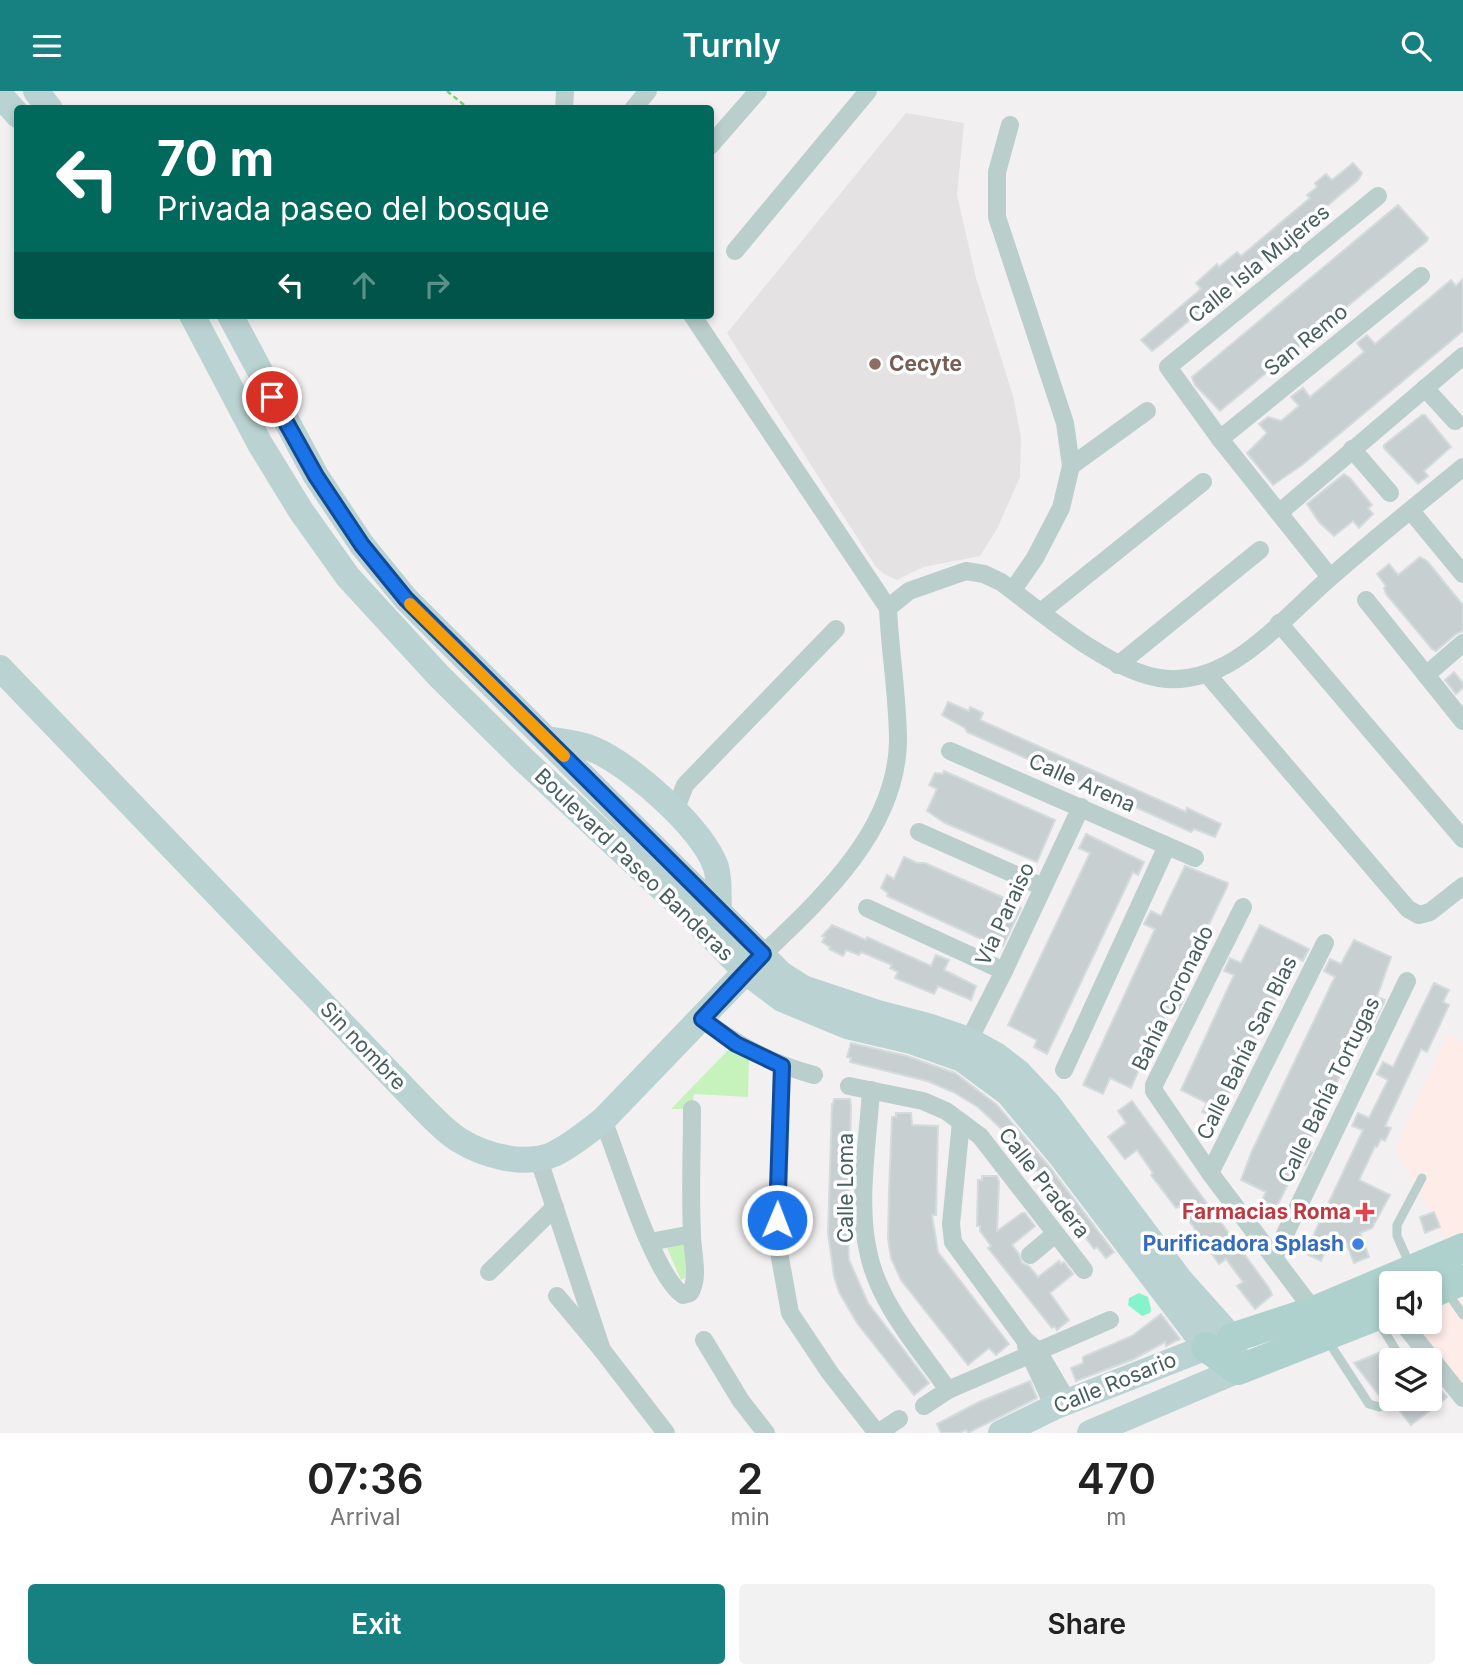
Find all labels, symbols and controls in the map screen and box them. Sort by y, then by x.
text: Turnly [682,26,781,65]
icon: menu [28,27,66,65]
icon: search [1397,27,1435,65]
text: 70 m [157,129,274,188]
icon: left [42,133,133,224]
text: Privada paseo del bosque [157,189,550,228]
street label: Calle Isla Mujeres [1183,199,1334,328]
icon: left [272,266,310,304]
icon: ahead [345,266,383,304]
icon: right [418,266,456,304]
street label: San Remo [1259,298,1352,381]
place label: Cecyte [889,351,962,376]
marker: Cecyte [867,356,883,372]
pin [242,367,302,427]
icon: arrive [253,378,291,416]
street label: Calle Arena [1025,748,1139,817]
street label: Boulevard Paseo Banderas [530,763,739,966]
street label: Vía Paraiso [970,858,1039,969]
street label: Bahía Coronado [1127,921,1219,1074]
street label: Calle Bahía San Blas [1191,952,1302,1144]
street label: Calle Bahía Tortugas [1273,993,1384,1187]
street label: Sin nombre [315,996,412,1095]
street label: Calle Pradera [993,1122,1095,1243]
street label: Calle Loma [833,1133,858,1243]
position arrow [740,1183,814,1257]
place label: Farmacias Roma [1182,1199,1351,1224]
marker: Farmacias Roma [1357,1204,1373,1220]
place label: Purificadora Splash [1143,1231,1344,1256]
marker: Purificadora Splash [1350,1236,1366,1252]
map controls [1379,1271,1442,1411]
button: sound [1379,1271,1442,1334]
street label: Calle Rosario [1050,1347,1180,1418]
button: layers [1379,1348,1442,1411]
text: 07:36 [307,1453,424,1504]
text: 2 [737,1453,763,1504]
text: 470 [1077,1453,1156,1504]
text: Arrival [330,1503,401,1531]
text: min [731,1503,770,1531]
text: m [1106,1503,1126,1531]
button: Exit [28,1584,725,1664]
button: Share [739,1584,1435,1664]

